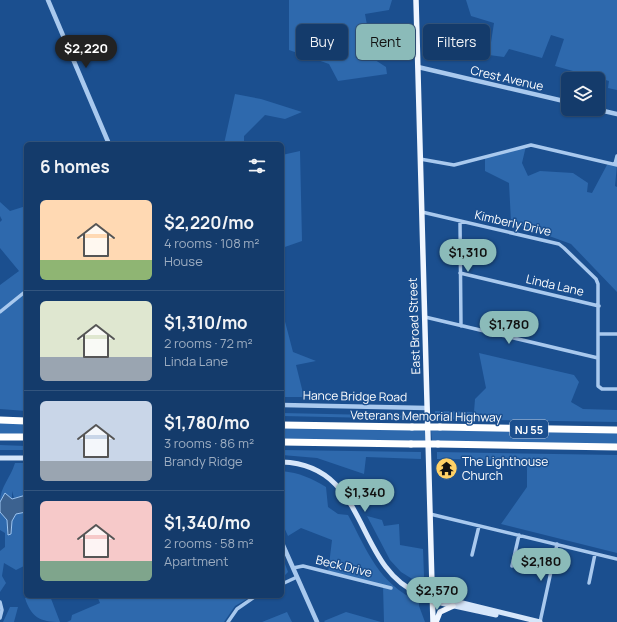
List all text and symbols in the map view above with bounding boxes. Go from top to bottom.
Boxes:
chip: Buy [296,24,348,60]
chip: Rent [356,24,415,60]
chip: Filters [423,24,490,60]
pin: $2,220 [53,35,119,69]
text: $2,220 [64,39,108,57]
street label: Crest Avenue [469,61,545,95]
map controls [561,72,605,116]
button: layers [561,72,605,116]
text: 6 homes [40,155,110,178]
icon: filters [246,155,268,177]
street label: Kimberly Drive [473,206,553,240]
text: $2,220/mo [164,211,254,234]
icon: home [72,216,120,264]
text: 4 rooms · 108 m² [164,234,260,252]
pin: $1,310 [435,239,501,273]
text: $1,310 [448,243,488,261]
text: House [164,252,203,270]
street label: Linda Lane [524,270,586,300]
street label: East Broad Street [404,277,424,375]
text: $1,310/mo [164,311,248,334]
pin: $1,780 [476,311,542,345]
text: $1,780 [489,315,529,333]
icon: home [72,317,120,365]
text: 2 rooms · 72 m² [164,334,253,352]
text: Linda Lane [164,352,228,370]
street label: Hance Bridge Road [303,387,407,405]
street label: Veterans Memorial Highway [350,406,503,426]
text: $1,780/mo [164,411,250,434]
icon: home [72,417,120,465]
road number: NJ 55 [510,420,548,438]
text: 3 rooms · 86 m² [164,434,254,452]
text: Brandy Ridge [164,452,243,470]
place label: The Lighthouse Church [462,453,548,484]
temple icon: The Lighthouse Church [434,455,460,481]
pin: $1,340 [332,479,398,513]
text: $1,340 [344,483,386,501]
text: $1,340/mo [164,511,251,534]
icon: home [72,517,120,565]
text: 2 rooms · 58 m² [164,534,254,552]
pin: $2,180 [508,548,574,582]
street label: Beck Drive [314,551,374,581]
text: Apartment [164,552,228,570]
text: $2,180 [521,552,561,570]
pin: $2,570 [404,577,470,611]
text: $2,570 [416,581,458,599]

